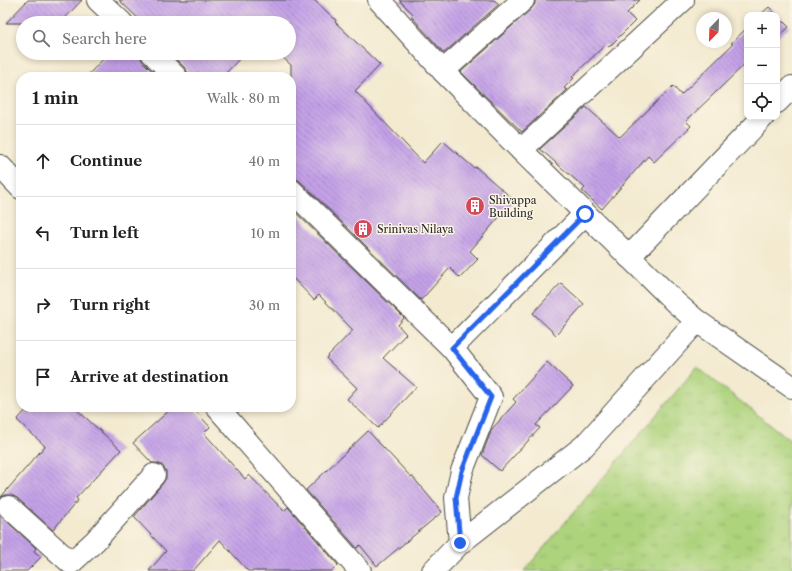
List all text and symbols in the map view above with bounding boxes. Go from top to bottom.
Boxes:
north arrow [696,12,732,48]
map controls [744,12,780,120]
button: + [744,12,780,48]
search box [16,16,296,60]
icon: search [30,27,52,49]
text: Search here [62,29,147,48]
button: − [744,48,780,84]
button: locate [744,84,780,120]
text: 1 min [32,88,79,108]
text: Walk · 80 m [207,90,280,106]
icon: ahead [32,150,54,172]
text: Continue [70,151,142,170]
text: 40 m [249,153,280,169]
place label: Shivappa Building [489,193,537,220]
building icon: Shivappa Building [464,195,486,217]
route start [576,205,594,223]
building icon: Srinivas Nilaya [352,218,374,240]
icon: left [32,222,54,244]
place label: Srinivas Nilaya [377,222,454,236]
text: Turn left [70,223,139,242]
text: 10 m [251,225,280,241]
icon: right [32,294,54,316]
text: Turn right [70,295,150,314]
text: 30 m [249,297,280,313]
icon: arrive [32,366,54,388]
text: Arrive at destination [70,367,229,386]
route end [451,534,469,552]

